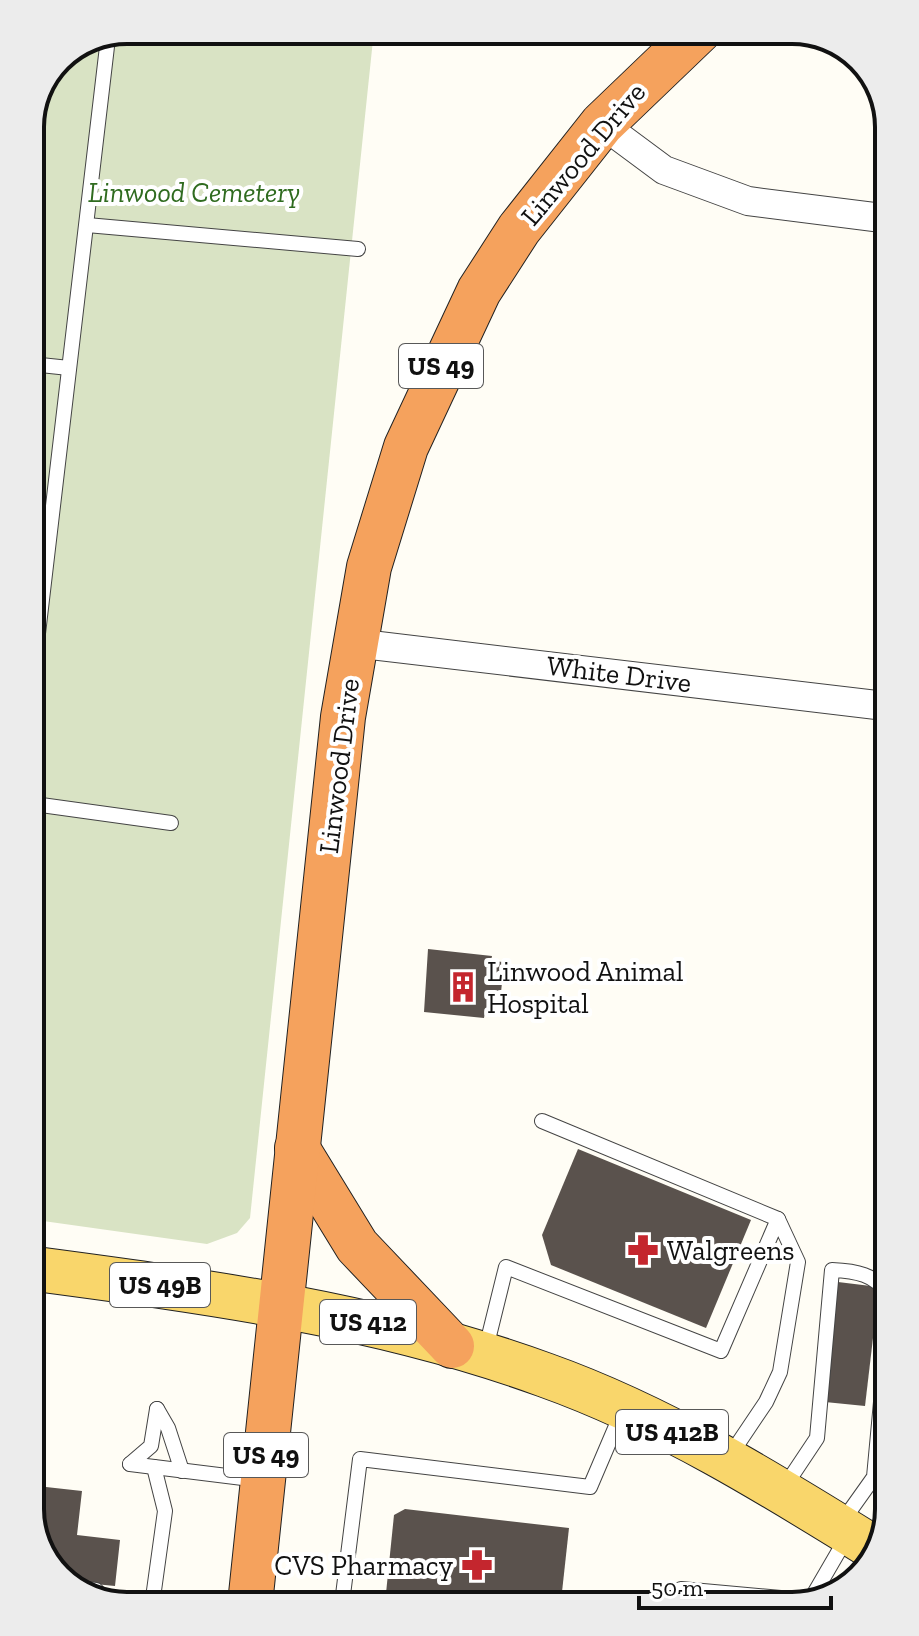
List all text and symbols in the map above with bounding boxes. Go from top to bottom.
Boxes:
street label: Linwood Drive [514,76,652,232]
park label: Linwood Cemetery [88,176,300,209]
road number: US 49 [399,344,483,388]
street label: White Drive [545,649,693,699]
street label: Linwood Drive [312,677,366,855]
place label: Linwood Animal Hospital [487,955,684,1020]
building icon: Linwood Animal Hospital [446,970,480,1004]
pharmacy icon: Walgreens [626,1233,660,1267]
place label: Walgreens [667,1234,795,1267]
road number: US 49B [110,1263,210,1307]
road number: US 412 [320,1300,416,1344]
road number: US 412B [616,1410,728,1454]
road number: US 49 [224,1433,308,1477]
pharmacy icon: CVS Pharmacy [460,1548,494,1582]
place label: CVS Pharmacy [274,1549,454,1582]
scale bar [639,1560,831,1610]
text: 50 m [651,1573,704,1602]

